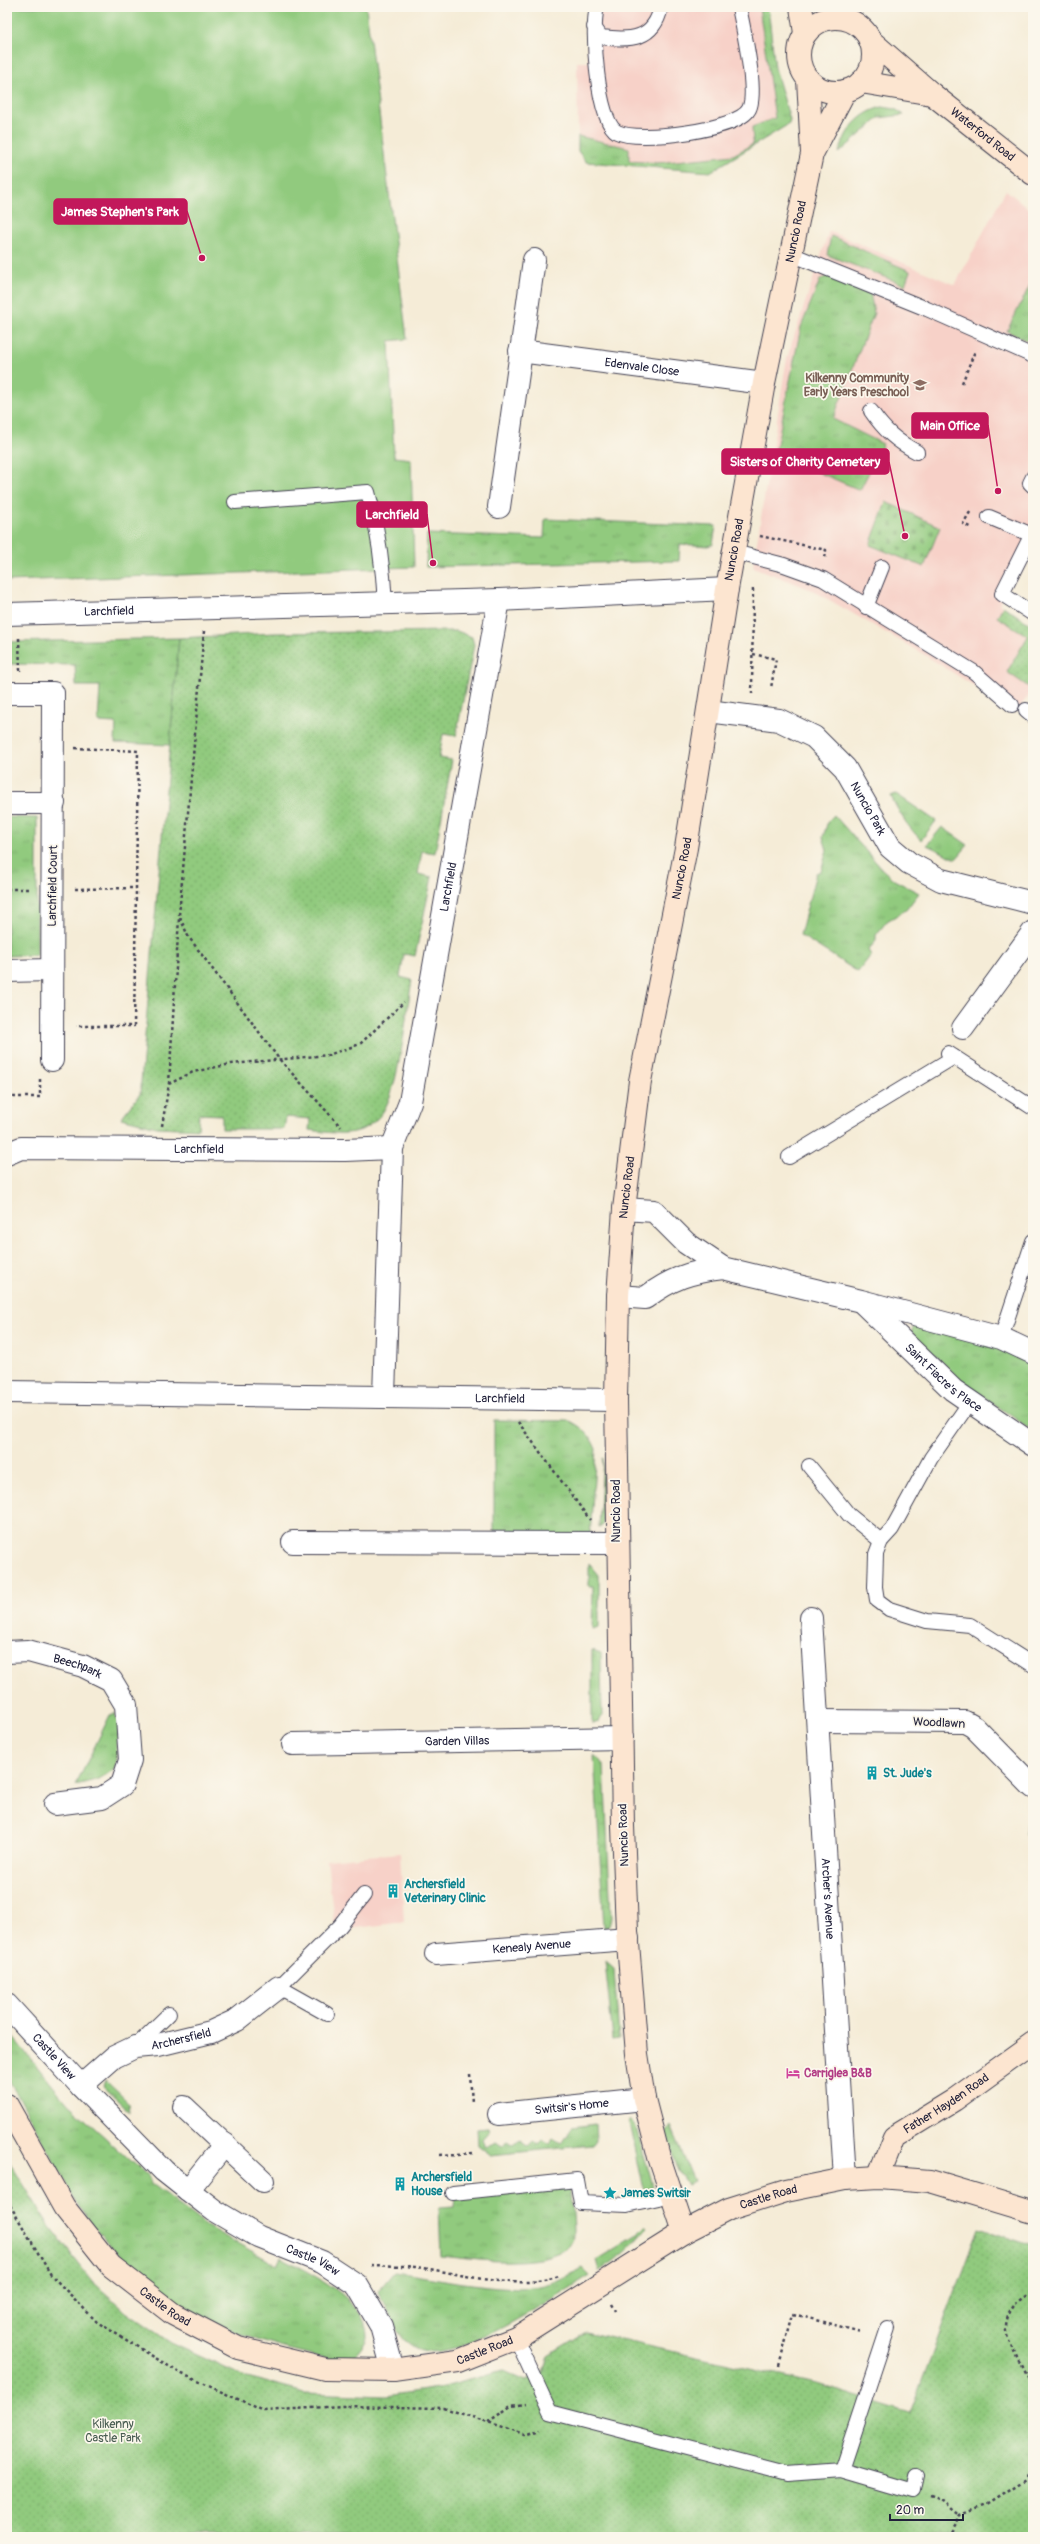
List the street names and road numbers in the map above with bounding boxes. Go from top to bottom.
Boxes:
street label: Waterford Road [947,104,1018,165]
street label: Nuncio Road [782,199,810,264]
street label: Edenvale Close [604,355,680,379]
street label: Nuncio Road [721,517,747,582]
street label: Larchfield [84,603,134,619]
street label: Nuncio Park [847,779,889,838]
street label: Nuncio Road [669,836,695,901]
street label: Larchfield Court [45,845,61,927]
street label: Larchfield [436,861,460,913]
street label: Larchfield [174,1141,224,1157]
street label: Nuncio Road [616,1155,638,1219]
street label: Saint Fiacre's Place [902,1340,985,1415]
street label: Larchfield [475,1391,525,1406]
street label: Nuncio Road [609,1479,624,1543]
street label: Beechpark [52,1651,105,1682]
street label: Woodlawn [912,1714,966,1732]
street label: Garden Villas [424,1733,490,1749]
street label: Nuncio Road [615,1803,633,1867]
street label: Archer's Avenue [818,1857,838,1940]
street label: Kenealy Avenue [492,1936,572,1957]
street label: Archersfield [151,2025,213,2053]
street label: Castle View [29,2030,79,2083]
street label: Father Hayden Road [900,2070,992,2137]
street label: Switsir's Home [534,2095,610,2118]
street label: Castle Road [738,2181,799,2213]
street label: Castle View [284,2241,343,2279]
street label: Castle Road [136,2283,193,2330]
street label: Castle Road [454,2332,515,2368]

